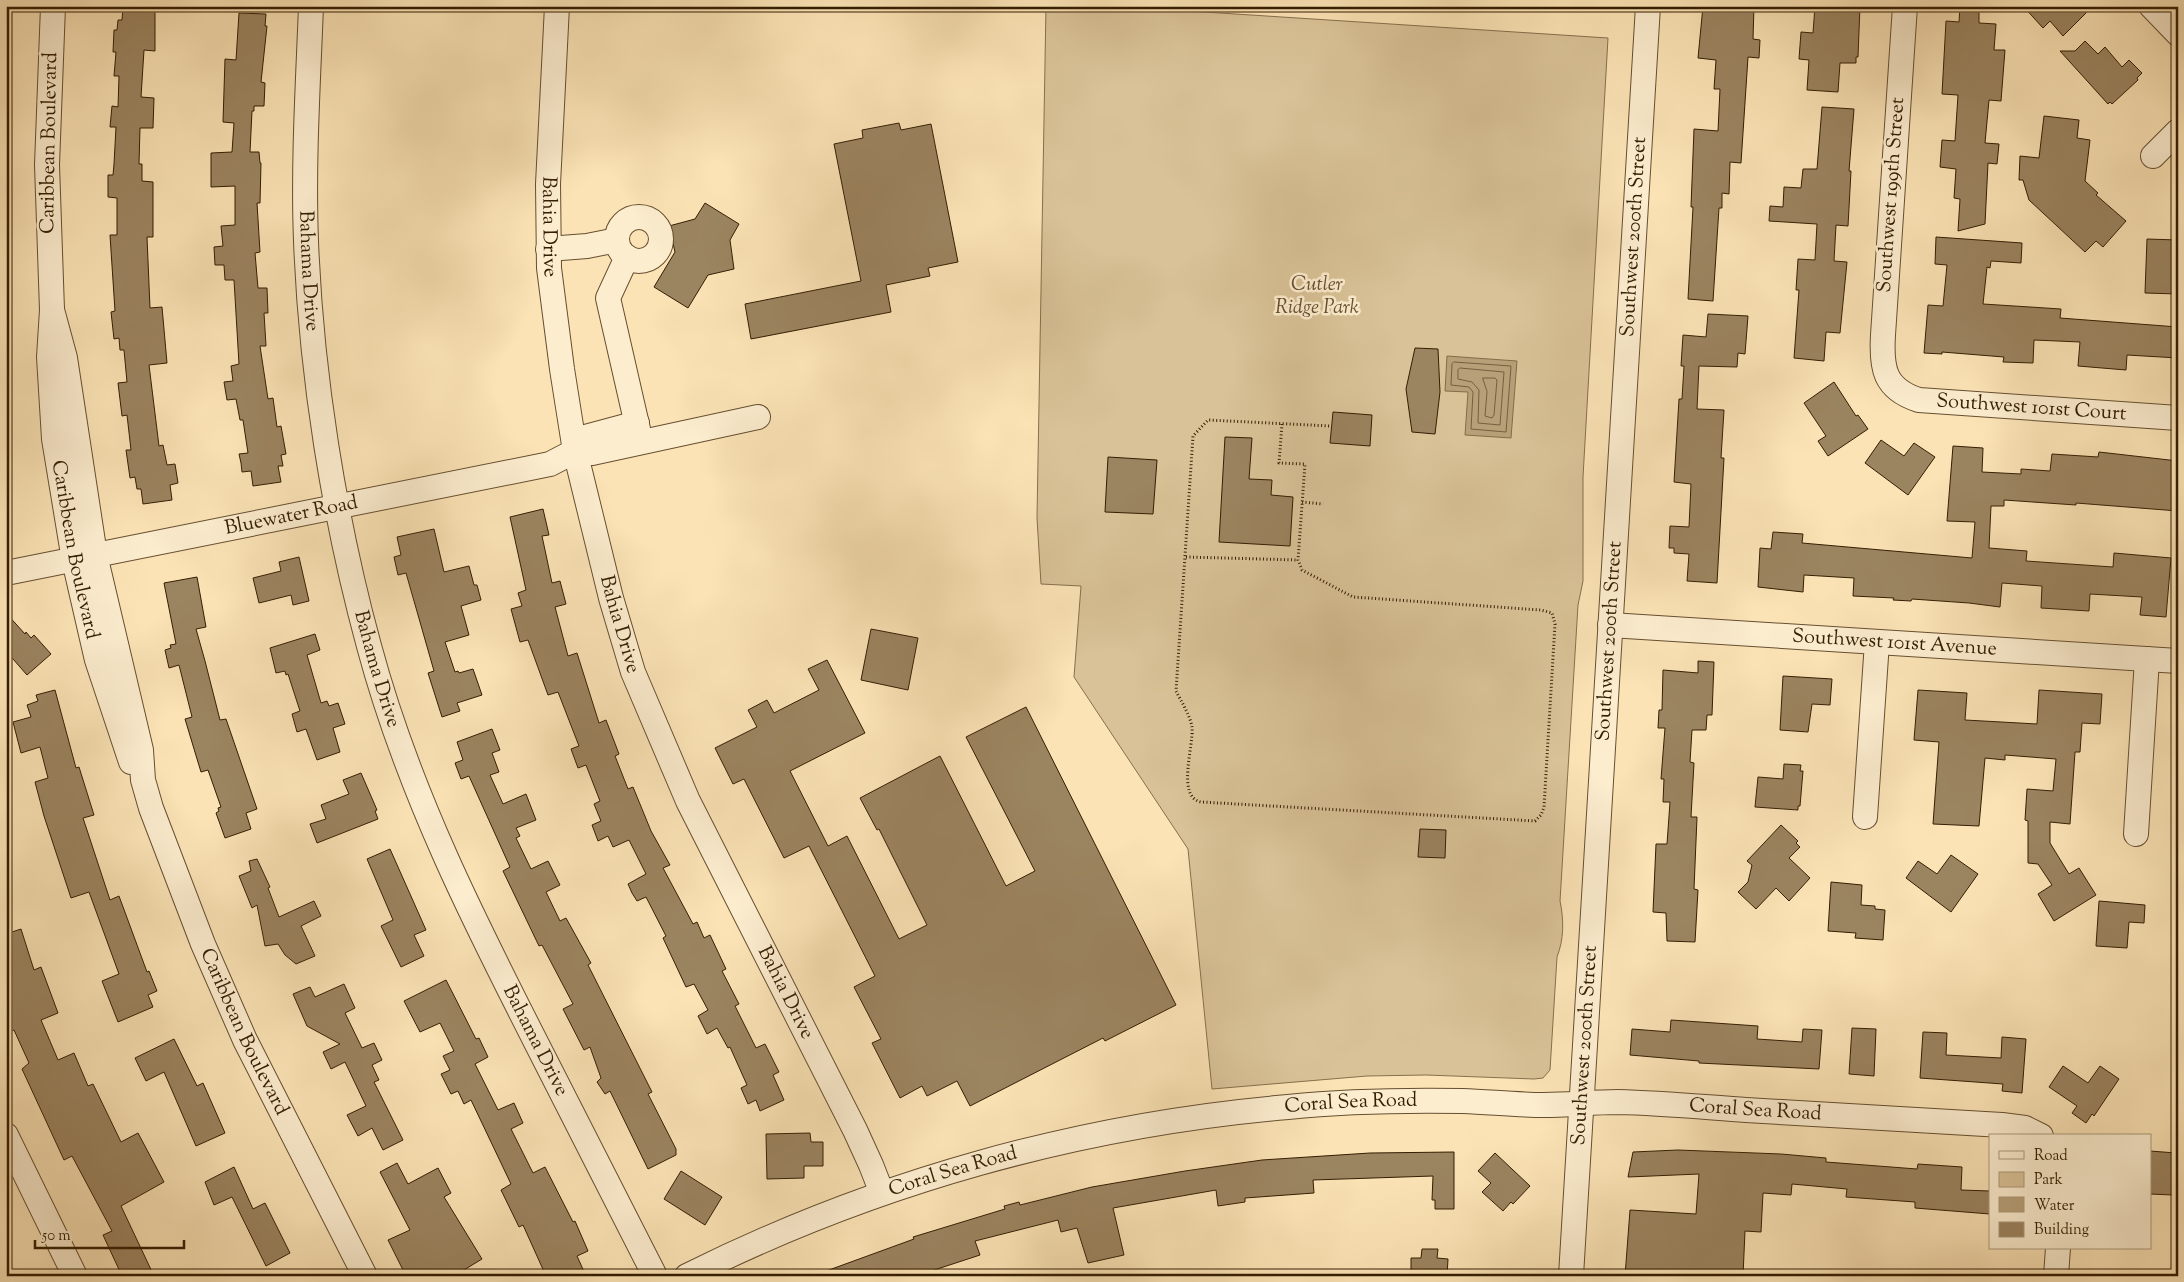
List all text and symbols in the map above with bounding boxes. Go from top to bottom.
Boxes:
street label: Caribbean Boulevard [34,52,66,234]
street label: Southwest 199th Street [1871,96,1913,294]
street label: Southwest 200th Street [1613,136,1655,338]
street label: Bahia Drive [533,176,565,279]
street label: Bahama Drive [291,210,326,332]
park label: Cutler Ridge Park [1275,271,1359,323]
street label: Southwest 101st Court [1935,387,2128,429]
street label: Caribbean Boulevard [43,458,106,642]
street label: Bluewater Road [222,488,361,543]
street label: Southwest 200th Street [1589,540,1630,742]
street label: Bahia Drive [591,572,647,677]
street label: Bahama Drive [346,607,408,732]
street label: Southwest 101st Avenue [1791,622,1998,664]
street label: Bahia Drive [750,941,821,1044]
street label: Caribbean Boulevard [192,944,296,1121]
street label: Southwest 200th Street [1564,944,1606,1146]
street label: Bahama Drive [495,980,576,1101]
street label: Coral Sea Road [1283,1086,1417,1122]
street label: Coral Sea Road [1688,1091,1822,1129]
legend [1989,1134,2152,1250]
street label: Coral Sea Road [885,1139,1020,1205]
text: Road [2034,1146,2068,1167]
text: Park [2034,1170,2063,1191]
text: Water [2034,1196,2075,1217]
scale bar [35,1217,184,1249]
text: Building [2034,1220,2089,1241]
text: 50 m [41,1226,71,1247]

